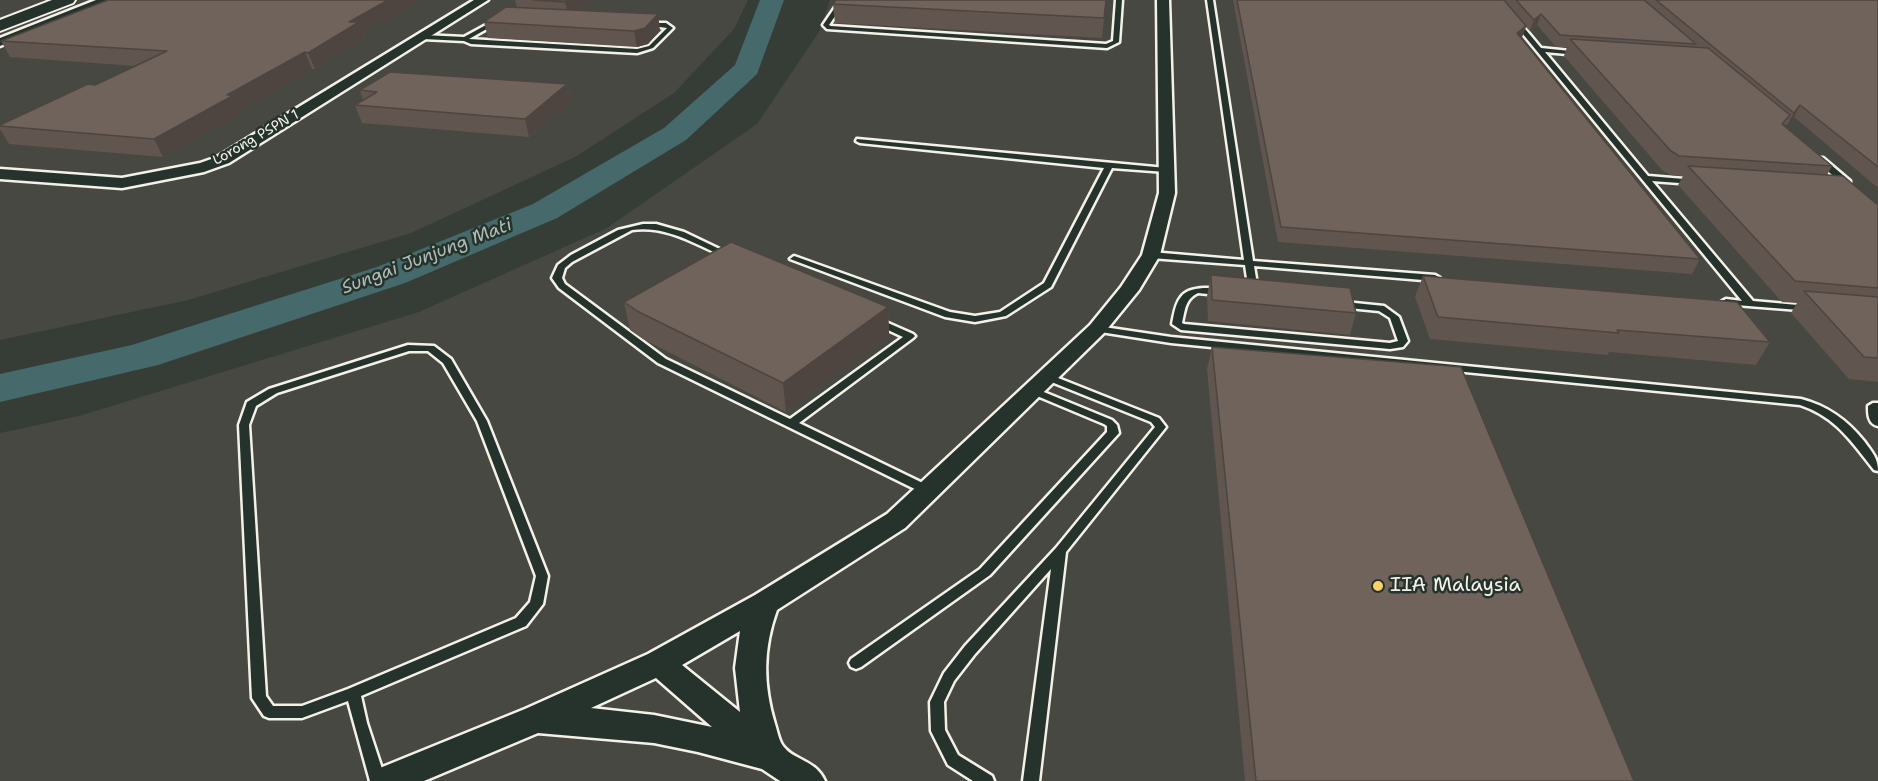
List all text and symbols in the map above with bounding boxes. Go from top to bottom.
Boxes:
street label: Lorong PSPN 1 [210,107,302,169]
water label: Sungai Junjung Mati [339,215,515,299]
place label: IIA Malaysia [1390,574,1521,598]
marker: IIA Malaysia [1371,579,1385,593]

